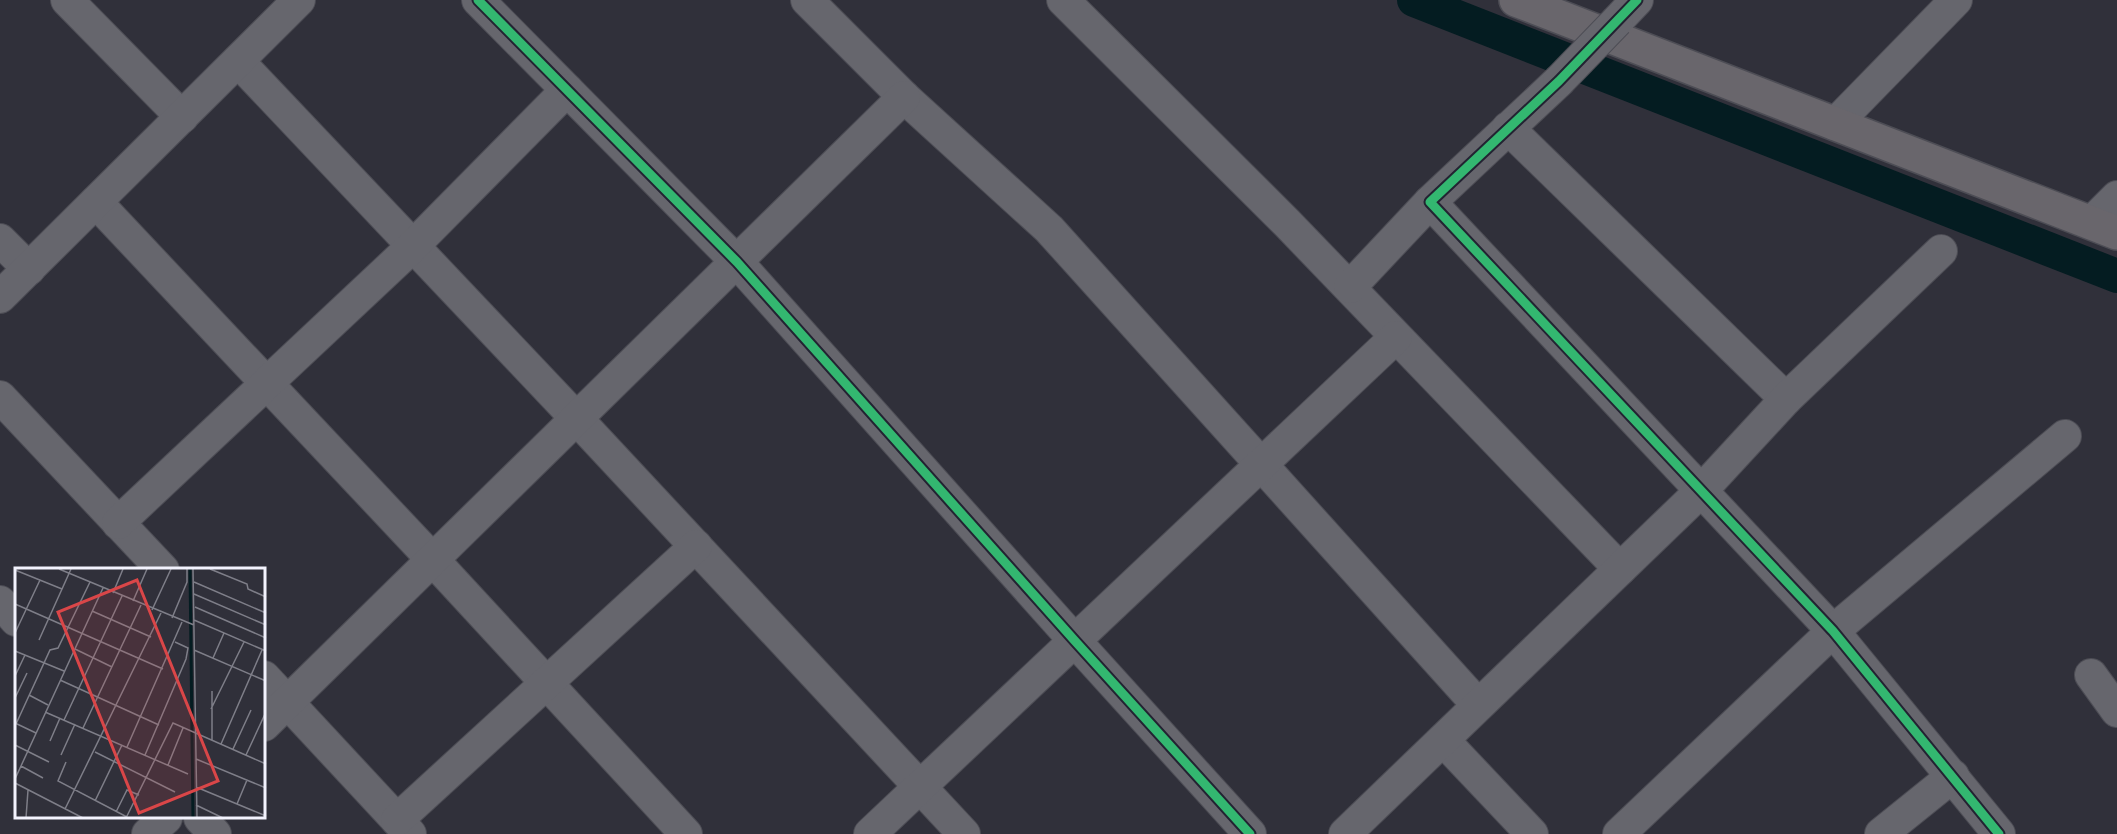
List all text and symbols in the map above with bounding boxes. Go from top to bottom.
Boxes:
inset map [15,568,266,819]

